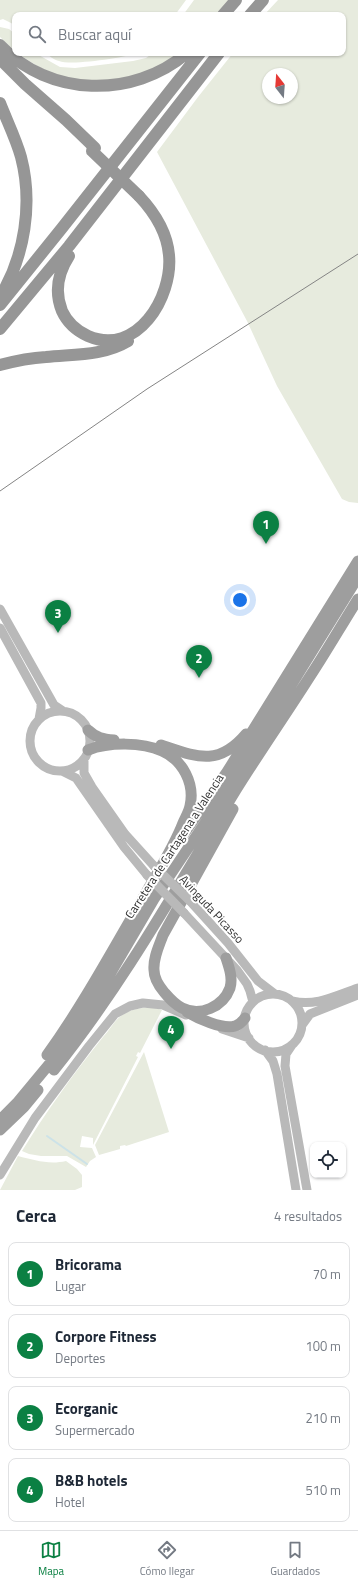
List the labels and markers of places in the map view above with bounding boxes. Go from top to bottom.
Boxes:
pin: 1 [253,511,279,544]
pin: 3 [45,600,71,633]
pin: 2 [186,645,212,678]
pin: 4 [158,1016,184,1049]

